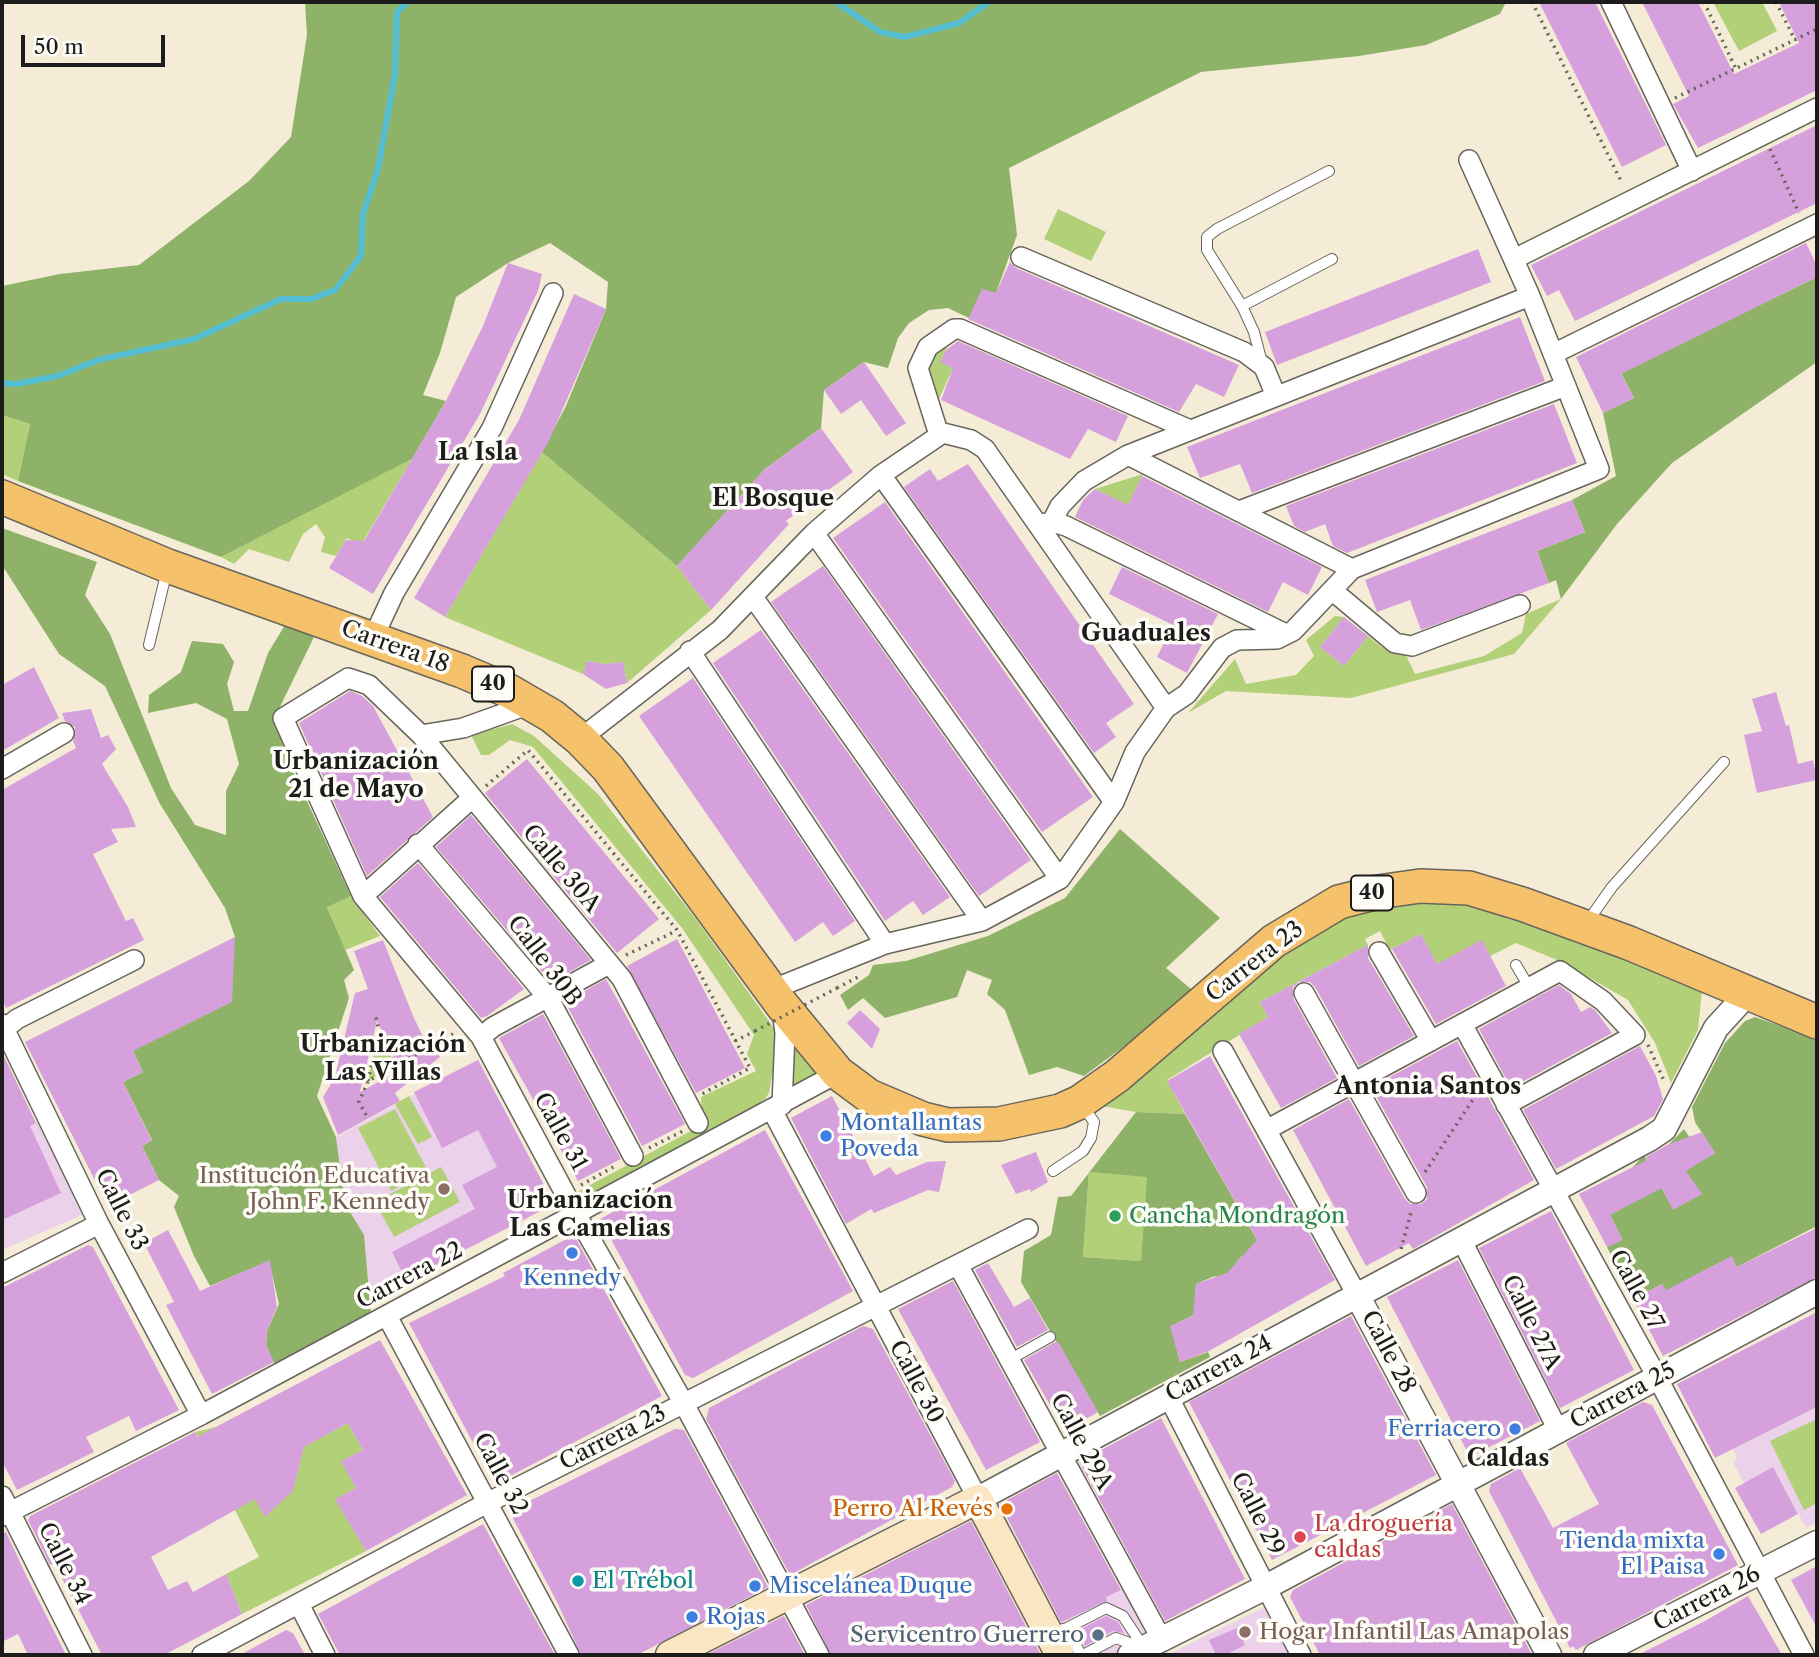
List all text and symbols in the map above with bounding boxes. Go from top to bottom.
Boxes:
scale bar [24,21,168,65]
text: 50 m [34,34,84,59]
district label: La Isla [438,439,518,467]
district label: El Bosque [712,485,834,513]
street label: Carrera 18 [337,615,453,679]
district label: Guaduales [1081,620,1211,648]
road number: 40 [472,666,514,702]
district label: Urbanización 21 de Mayo [273,748,439,804]
street label: Calle 30A [516,819,606,919]
road number: 40 [1351,876,1393,910]
street label: Calle 30B [501,910,587,1012]
street label: Carrera 23 [1201,916,1309,1008]
district label: Urbanización Las Villas [300,1031,466,1087]
district label: Antonia Santos [1335,1073,1521,1101]
street label: Calle 31 [527,1088,593,1176]
place label: Montallantas Poveda [840,1109,982,1163]
marker: Montallantas Poveda [818,1128,834,1144]
place label: Institución Educativa John F. Kennedy [199,1162,430,1216]
street label: Calle 33 [89,1165,153,1255]
marker: Institución Educativa John F. Kennedy [436,1181,452,1197]
district label: Urbanización Las Camelias [507,1187,673,1243]
place label: Cancha Mondragón [1129,1202,1345,1230]
marker: Cancha Mondragón [1107,1208,1123,1224]
street label: Carrera 22 [352,1237,468,1315]
marker: Kennedy [564,1245,580,1261]
street label: Calle 27 [1603,1245,1669,1335]
place label: Kennedy [523,1264,621,1292]
street label: Calle 27A [1495,1271,1567,1375]
street label: Calle 28 [1355,1306,1421,1398]
street label: Carrera 24 [1161,1330,1277,1408]
street label: Calle 30 [883,1336,949,1428]
street label: Carrera 25 [1566,1357,1680,1435]
street label: Calle 29A [1044,1389,1118,1495]
street label: Carrera 23 [555,1399,671,1477]
place label: Ferriacero [1387,1415,1501,1443]
marker: Ferriacero [1507,1421,1523,1437]
street label: Calle 32 [467,1428,533,1520]
district label: Caldas [1467,1445,1549,1473]
street label: Calle 29 [1224,1468,1290,1560]
place label: Perro Al Revés [832,1495,993,1523]
marker: Perro Al Revés [999,1501,1015,1517]
place label: La droguería caldas [1314,1510,1453,1564]
street label: Calle 34 [32,1518,96,1610]
place label: Tienda mixta El Paisa [1559,1527,1705,1581]
marker: La droguería caldas [1292,1529,1308,1545]
marker: Tienda mixta El Paisa [1711,1546,1727,1562]
street label: Carrera 26 [1649,1560,1765,1638]
place label: El Trébol [592,1567,694,1595]
place label: Miscelánea Duque [769,1572,972,1600]
marker: El Trébol [570,1573,586,1589]
marker: Miscelánea Duque [747,1578,763,1594]
place label: Rojas [706,1603,765,1631]
marker: Rojas [684,1609,700,1625]
place label: Hogar Infantil Las Amapolas [1259,1618,1569,1646]
place label: Servicentro Guerrero [850,1621,1084,1649]
marker: Hogar Infantil Las Amapolas [1237,1624,1253,1640]
marker: Servicentro Guerrero [1090,1627,1106,1643]

